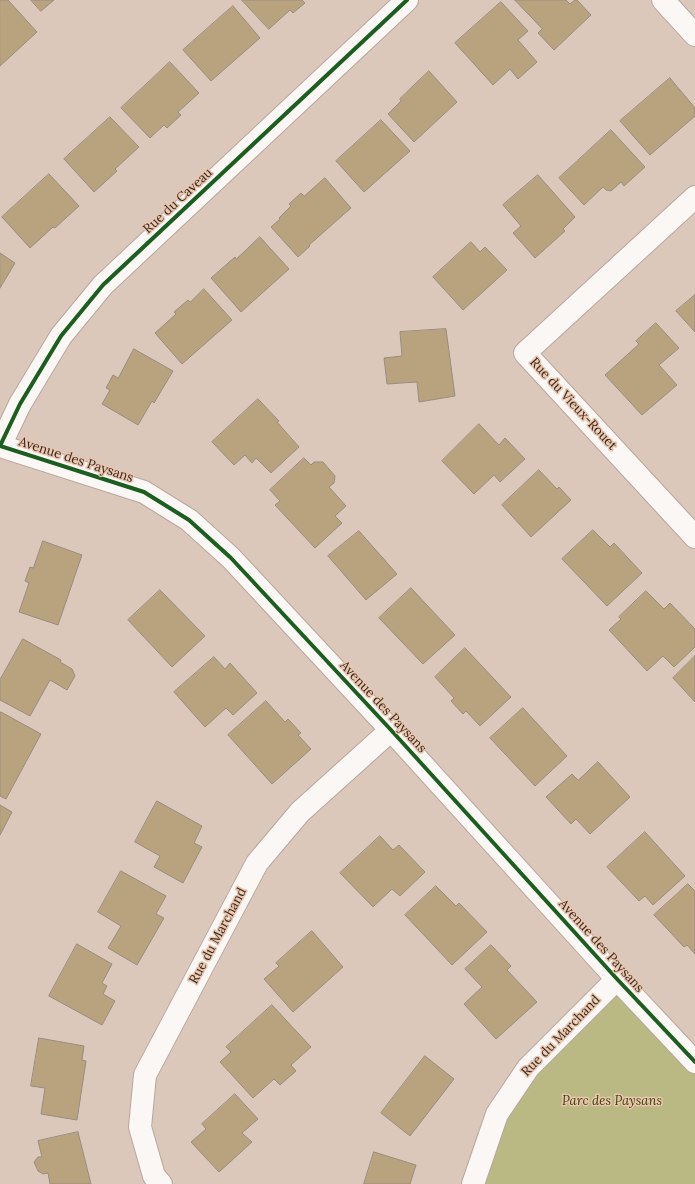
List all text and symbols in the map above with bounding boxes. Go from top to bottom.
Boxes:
street label: Rue du Caveau [140,165,216,237]
street label: Rue du Vieux-Rouet [526,355,620,453]
street label: Avenue des Paysans [17,434,135,486]
street label: Avenue des Paysans [336,658,430,756]
street label: Rue du Marchand [186,885,250,987]
street label: Avenue des Paysans [555,896,647,996]
street label: Rue du Marchand [518,992,604,1080]
park label: Parc des Paysans [562,1093,662,1109]

